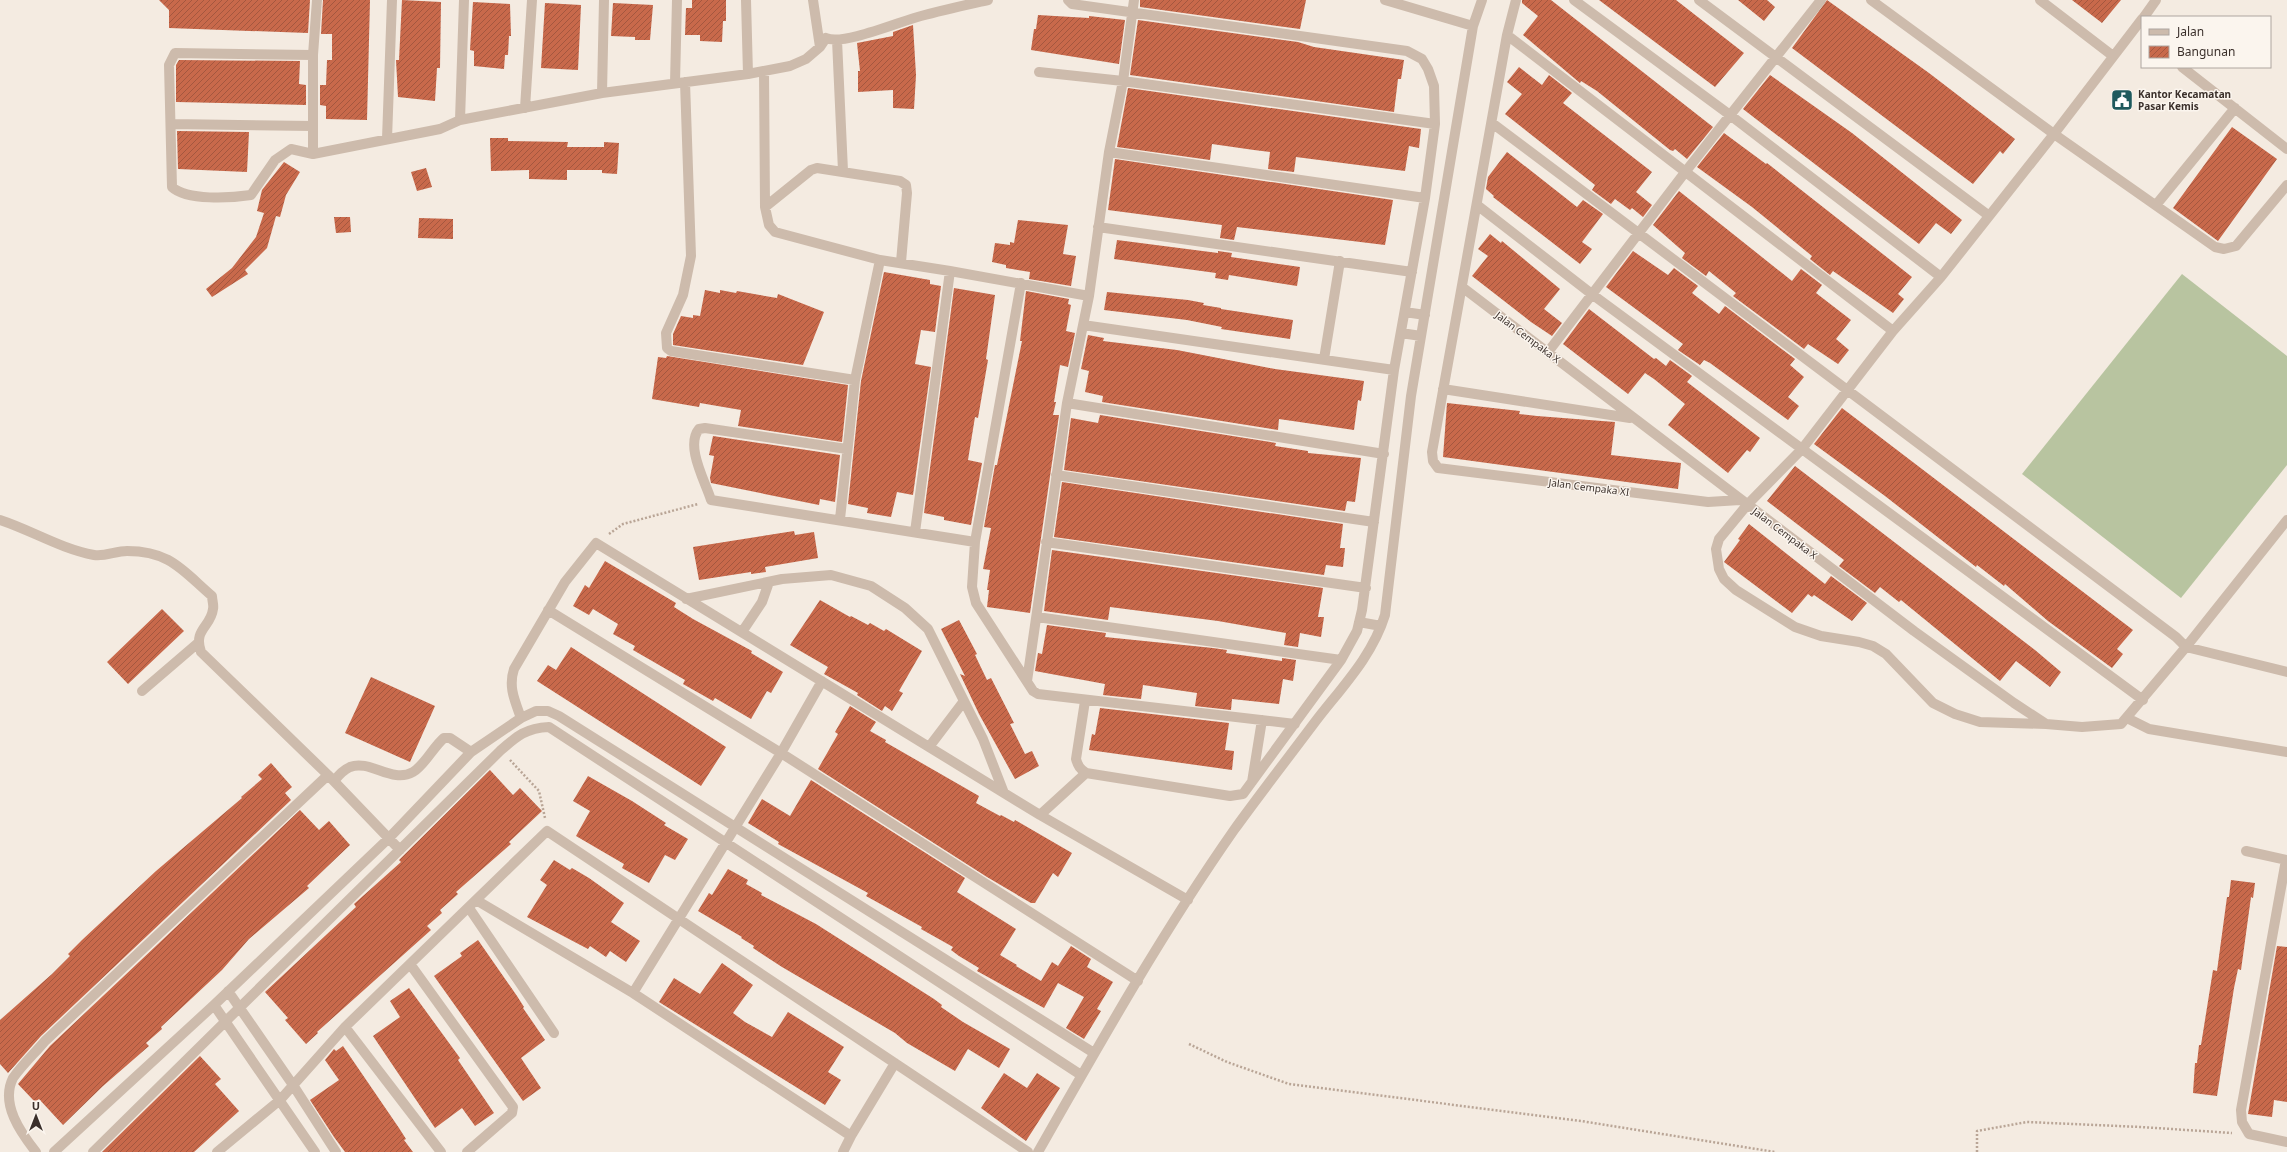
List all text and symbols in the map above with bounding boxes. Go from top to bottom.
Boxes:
legend [2141,16,2271,68]
text: Jalan [2176,23,2204,40]
text: Bangunan [2177,43,2235,60]
public building icon: Kantor Kecamatan Pasar Kemis [2109,87,2135,113]
place label: Kantor Kecamatan Pasar Kemis [2138,87,2231,113]
street label: Jalan Cempaka X [1492,307,1563,366]
street label: Jalan Cempaka XI [1547,475,1630,499]
street label: Jalan Cempaka X [1749,503,1820,562]
north arrow [16,1096,56,1136]
text: U [32,1098,40,1113]

